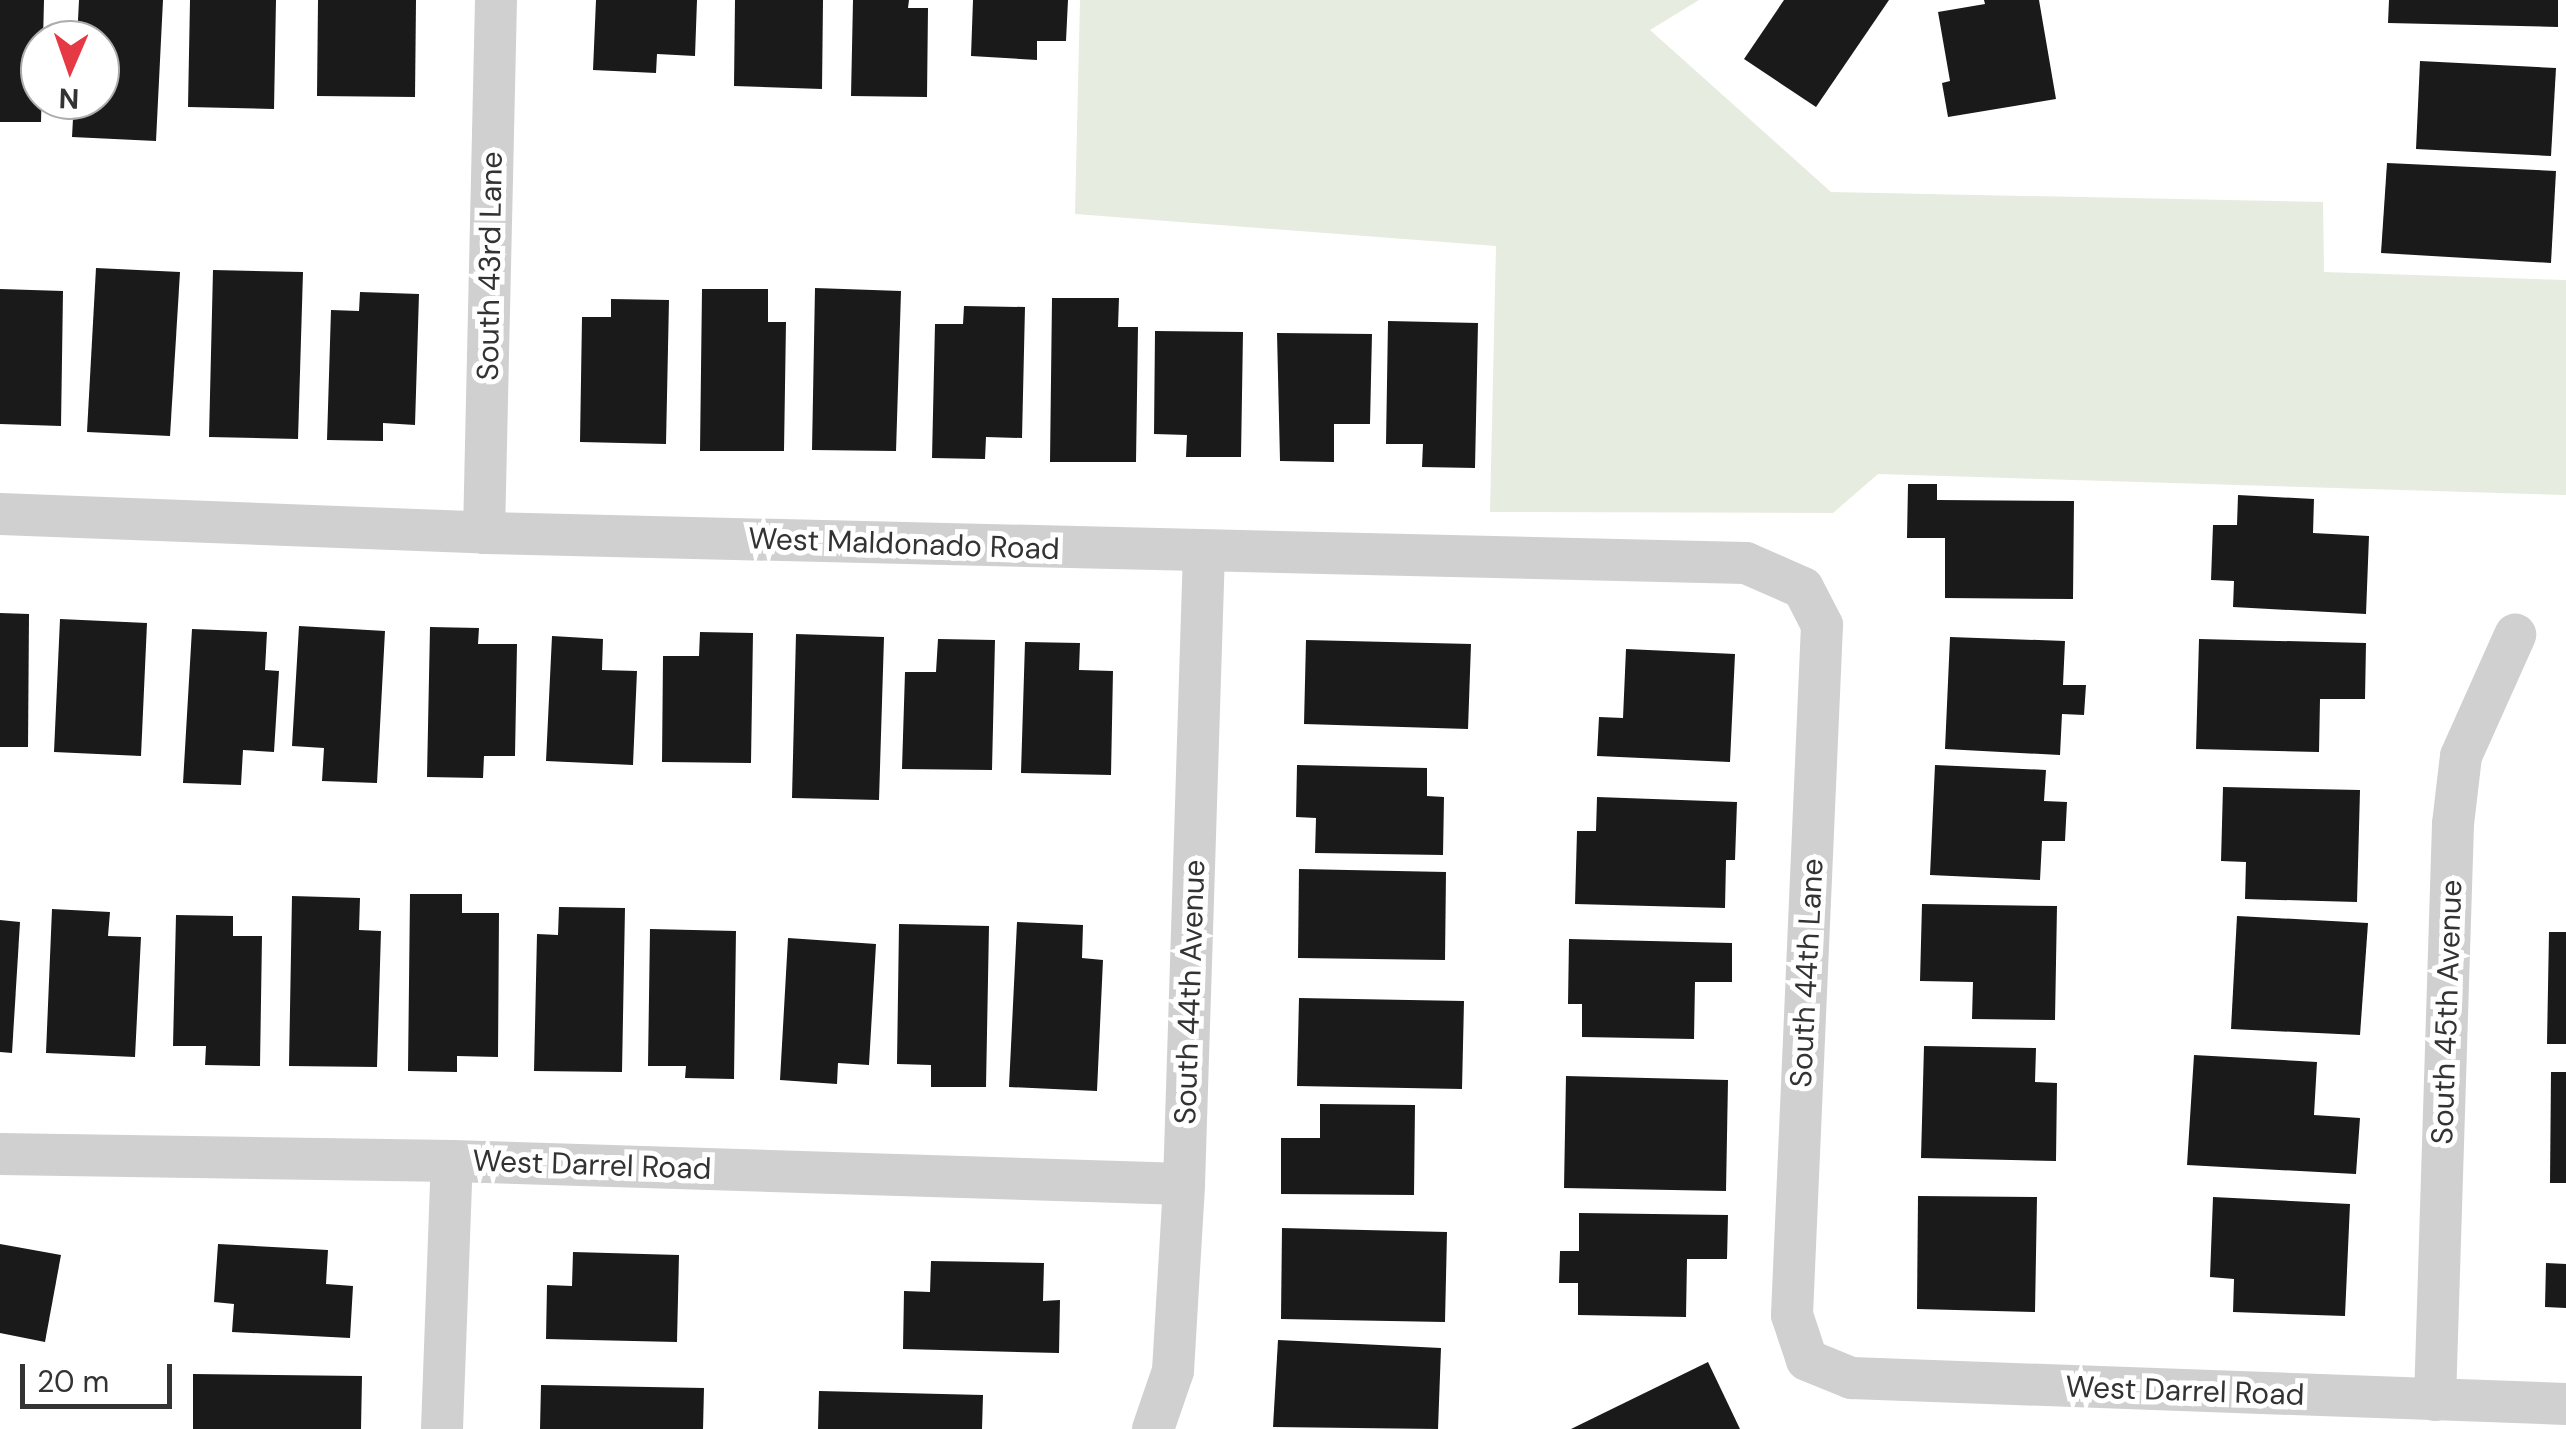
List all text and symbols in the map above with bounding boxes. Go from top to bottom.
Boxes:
north arrow [20,20,120,120]
text: N [58,80,80,117]
street label: South 43rd Lane [470,151,510,381]
street label: West Maldonado Road [748,521,1060,567]
street label: South 44th Lane [1783,858,1831,1088]
street label: South 44th Avenue [1167,859,1213,1125]
street label: South 45th Avenue [2424,879,2470,1145]
street label: West Darrel Road [472,1143,712,1187]
scale bar [25,1344,178,1406]
text: 20 m [37,1362,109,1401]
street label: West Darrel Road [2065,1369,2305,1413]

